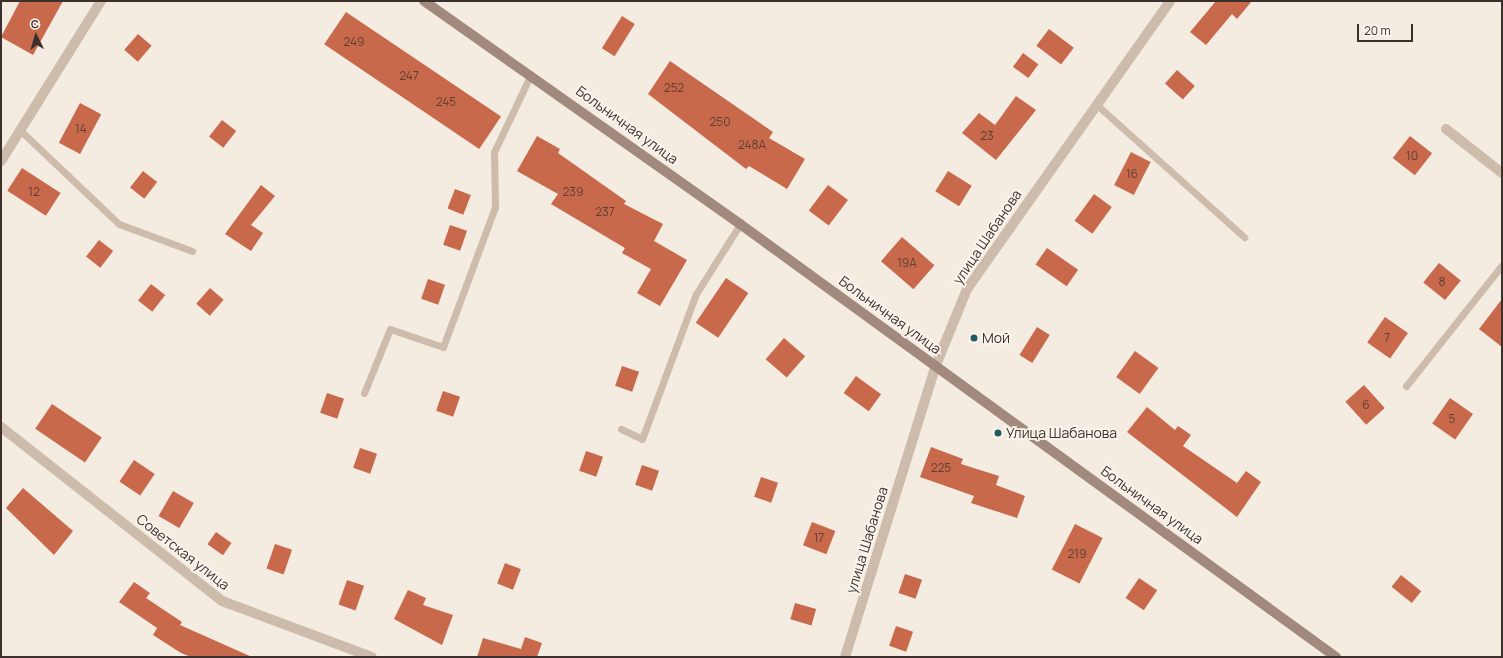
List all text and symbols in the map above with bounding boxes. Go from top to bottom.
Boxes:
north arrow [16,16,56,56]
text: С [30,16,40,31]
scale bar [1359,16,1415,42]
text: 20 m [1364,22,1391,39]
house number: 249 [344,35,364,49]
house number: 247 [399,69,419,83]
house number: 252 [664,81,684,95]
street label: Больничная улица [573,82,681,168]
house number: 245 [436,95,456,109]
house number: 250 [709,115,731,129]
house number: 14 [75,122,87,136]
house number: 23 [980,129,994,143]
house number: 248А [738,138,766,152]
house number: 10 [1406,149,1418,163]
house number: 16 [1126,167,1138,181]
house number: 12 [28,185,40,199]
house number: 239 [563,185,583,199]
street label: улица Шабанова [949,186,1025,288]
house number: 237 [595,205,615,219]
house number: 19А [897,256,917,270]
street label: Больничная улица [836,272,944,358]
house number: 8 [1439,275,1445,289]
place label: Мой [982,330,1010,346]
house number: 7 [1384,331,1390,345]
marker: Мой [969,333,979,343]
house number: 6 [1362,398,1370,412]
house number: 5 [1449,412,1455,426]
place label: Улица Шабанова [1006,425,1117,441]
marker: Улица Шабанова [993,428,1003,438]
house number: 225 [931,461,951,475]
street label: Больничная улица [1098,462,1206,548]
street label: улица Шабанова [843,485,891,595]
street label: Советская улица [133,510,233,594]
house number: 17 [814,531,824,545]
house number: 219 [1068,547,1086,561]

